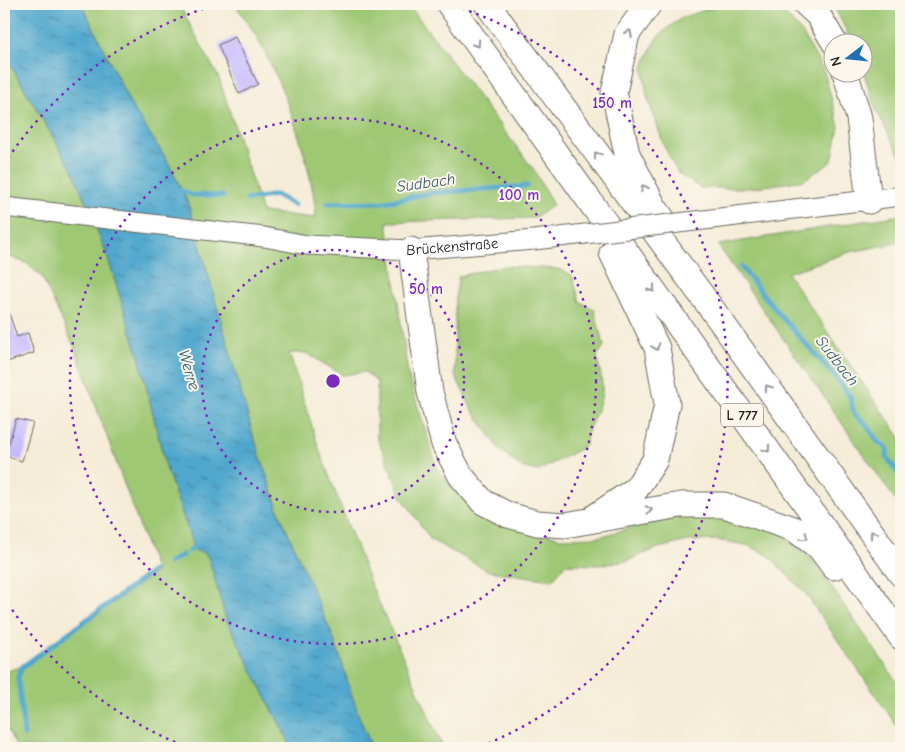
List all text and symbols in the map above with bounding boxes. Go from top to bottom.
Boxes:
one-way arrow [623,30,633,39]
north arrow [822,32,872,82]
one-way arrow [471,38,480,47]
text: N [827,55,845,68]
text: 150 m [592,94,632,112]
one-way arrow [593,151,603,160]
water label: Sudbach [396,170,456,196]
one-way arrow [640,184,650,193]
text: 100 m [499,186,539,204]
street label: Brückenstraße [406,234,500,259]
text: 50 m [409,280,443,298]
one-way arrow [646,283,655,293]
water label: Sudbach [812,332,862,390]
one-way arrow [650,342,660,351]
water label: Werre [175,348,203,392]
centre of rings [324,372,342,390]
one-way arrow [765,384,774,394]
road number: L 777 [721,404,763,426]
one-way arrow [761,444,770,453]
one-way arrow [646,505,654,516]
one-way arrow [870,530,879,540]
one-way arrow [799,531,809,540]

